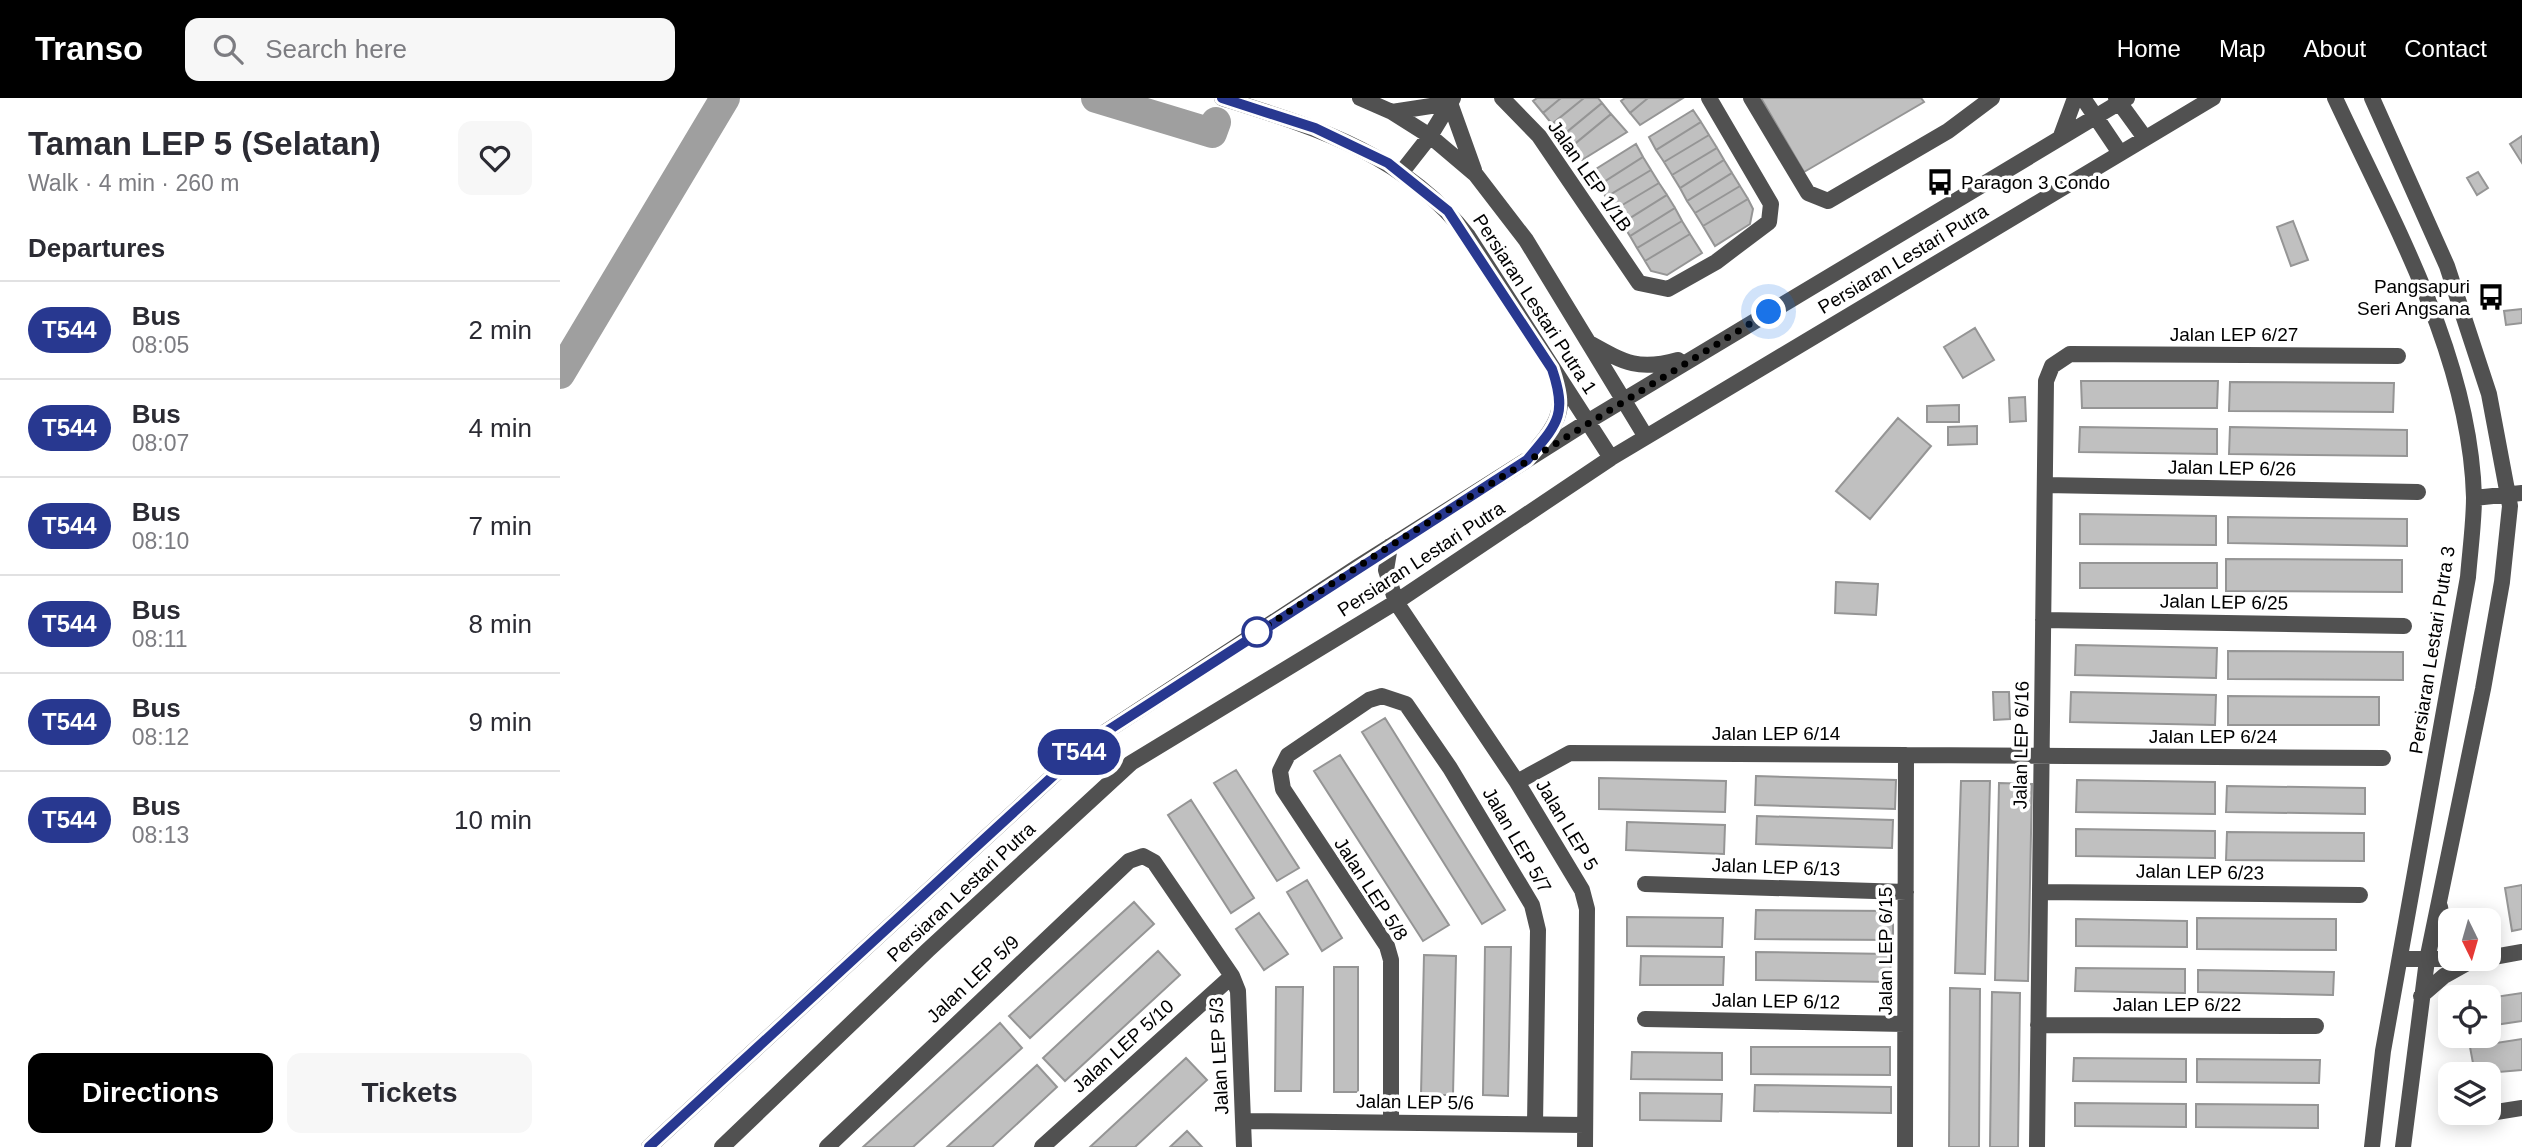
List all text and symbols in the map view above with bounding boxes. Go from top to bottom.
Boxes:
search box [185,18,675,81]
text: Transo [35,30,143,67]
icon: search [209,30,247,68]
text: Search here [265,34,407,64]
text: Home [2117,35,2181,62]
text: Map [2219,35,2266,62]
text: About [2304,35,2366,62]
text: Contact [2404,35,2487,62]
street label: Jalan LEP 1/1B [1544,116,1636,236]
button: heart [458,121,532,195]
text: Taman LEP 5 (Selatan) [28,125,381,162]
bus stop icon: Paragon 3 Condo [1925,167,1955,197]
text: Walk · 4 min · 260 m [28,170,239,196]
place label: Paragon 3 Condo [1961,172,2110,193]
street label: Persiaran Lestari Putra [1814,200,1992,318]
street label: Persiaran Lestari Putra 1 [1469,210,1601,398]
text: Departures [28,233,165,263]
place label: Pangsapuri Seri Angsana [2357,276,2470,319]
bus stop icon: Pangsapuri Seri Angsana [2476,282,2506,312]
your location [1751,294,1786,329]
text: Bus [132,301,181,331]
text: 2 min [468,315,532,345]
text: T544 [42,316,97,343]
street label: Jalan LEP 6/27 [2170,324,2298,345]
text: 08:05 [132,332,189,358]
text: Bus [132,399,181,429]
text: 4 min [468,413,532,443]
text: T544 [42,414,97,441]
text: 08:07 [132,430,189,456]
street label: Jalan LEP 6/26 [2168,456,2296,480]
text: Bus [132,497,181,527]
street label: Persiaran Lestari Putra [1334,497,1509,621]
text: 7 min [468,511,532,541]
text: T544 [42,512,97,539]
text: 08:10 [132,528,189,554]
street label: Persiaran Lestari Putra 3 [2405,545,2459,755]
street label: Jalan LEP 6/25 [2160,590,2288,614]
text: Bus [132,595,181,625]
text: 8 min [468,609,532,639]
text: T544 [42,610,97,637]
unlabelled marker [1242,617,1272,647]
text: 08:11 [132,626,188,652]
street label: Jalan LEP 6/16 [2009,681,2033,809]
text: Bus [132,693,181,723]
text: 9 min [468,707,532,737]
text: T544 [42,708,97,735]
street label: Jalan LEP 6/14 [1712,723,1841,744]
text: 08:12 [132,724,189,750]
street label: Jalan LEP 6/24 [2149,726,2278,747]
line badge: T544 [1030,729,1128,775]
text: T544 [1052,738,1106,765]
street label: Jalan LEP 5 [1532,776,1602,874]
street label: Jalan LEP 5/7 [1478,784,1556,896]
text: Bus [132,791,181,821]
text: 10 min [454,805,532,835]
text: T544 [42,806,97,833]
street label: Persiaran Lestari Putra [883,818,1040,966]
text: 08:13 [132,822,189,848]
street label: Jalan LEP 5/8 [1330,834,1412,944]
street label: Jalan LEP 6/13 [1711,854,1841,880]
street label: Jalan LEP 6/23 [2136,860,2264,884]
street label: Jalan LEP 6/15 [1875,887,1896,1015]
north arrow [2438,908,2501,971]
map controls [2438,908,2501,1125]
street label: Jalan LEP 5/9 [923,931,1023,1027]
button: locate [2438,985,2501,1048]
street label: Jalan LEP 6/12 [1712,989,1840,1013]
street label: Jalan LEP 6/22 [2113,994,2241,1015]
street label: Jalan LEP 5/10 [1068,995,1178,1097]
street label: Jalan LEP 5/3 [1205,997,1233,1115]
button: Directions [28,1053,273,1133]
button: Tickets [287,1053,532,1133]
button: layers [2438,1062,2501,1125]
street label: Jalan LEP 5/6 [1356,1090,1474,1114]

